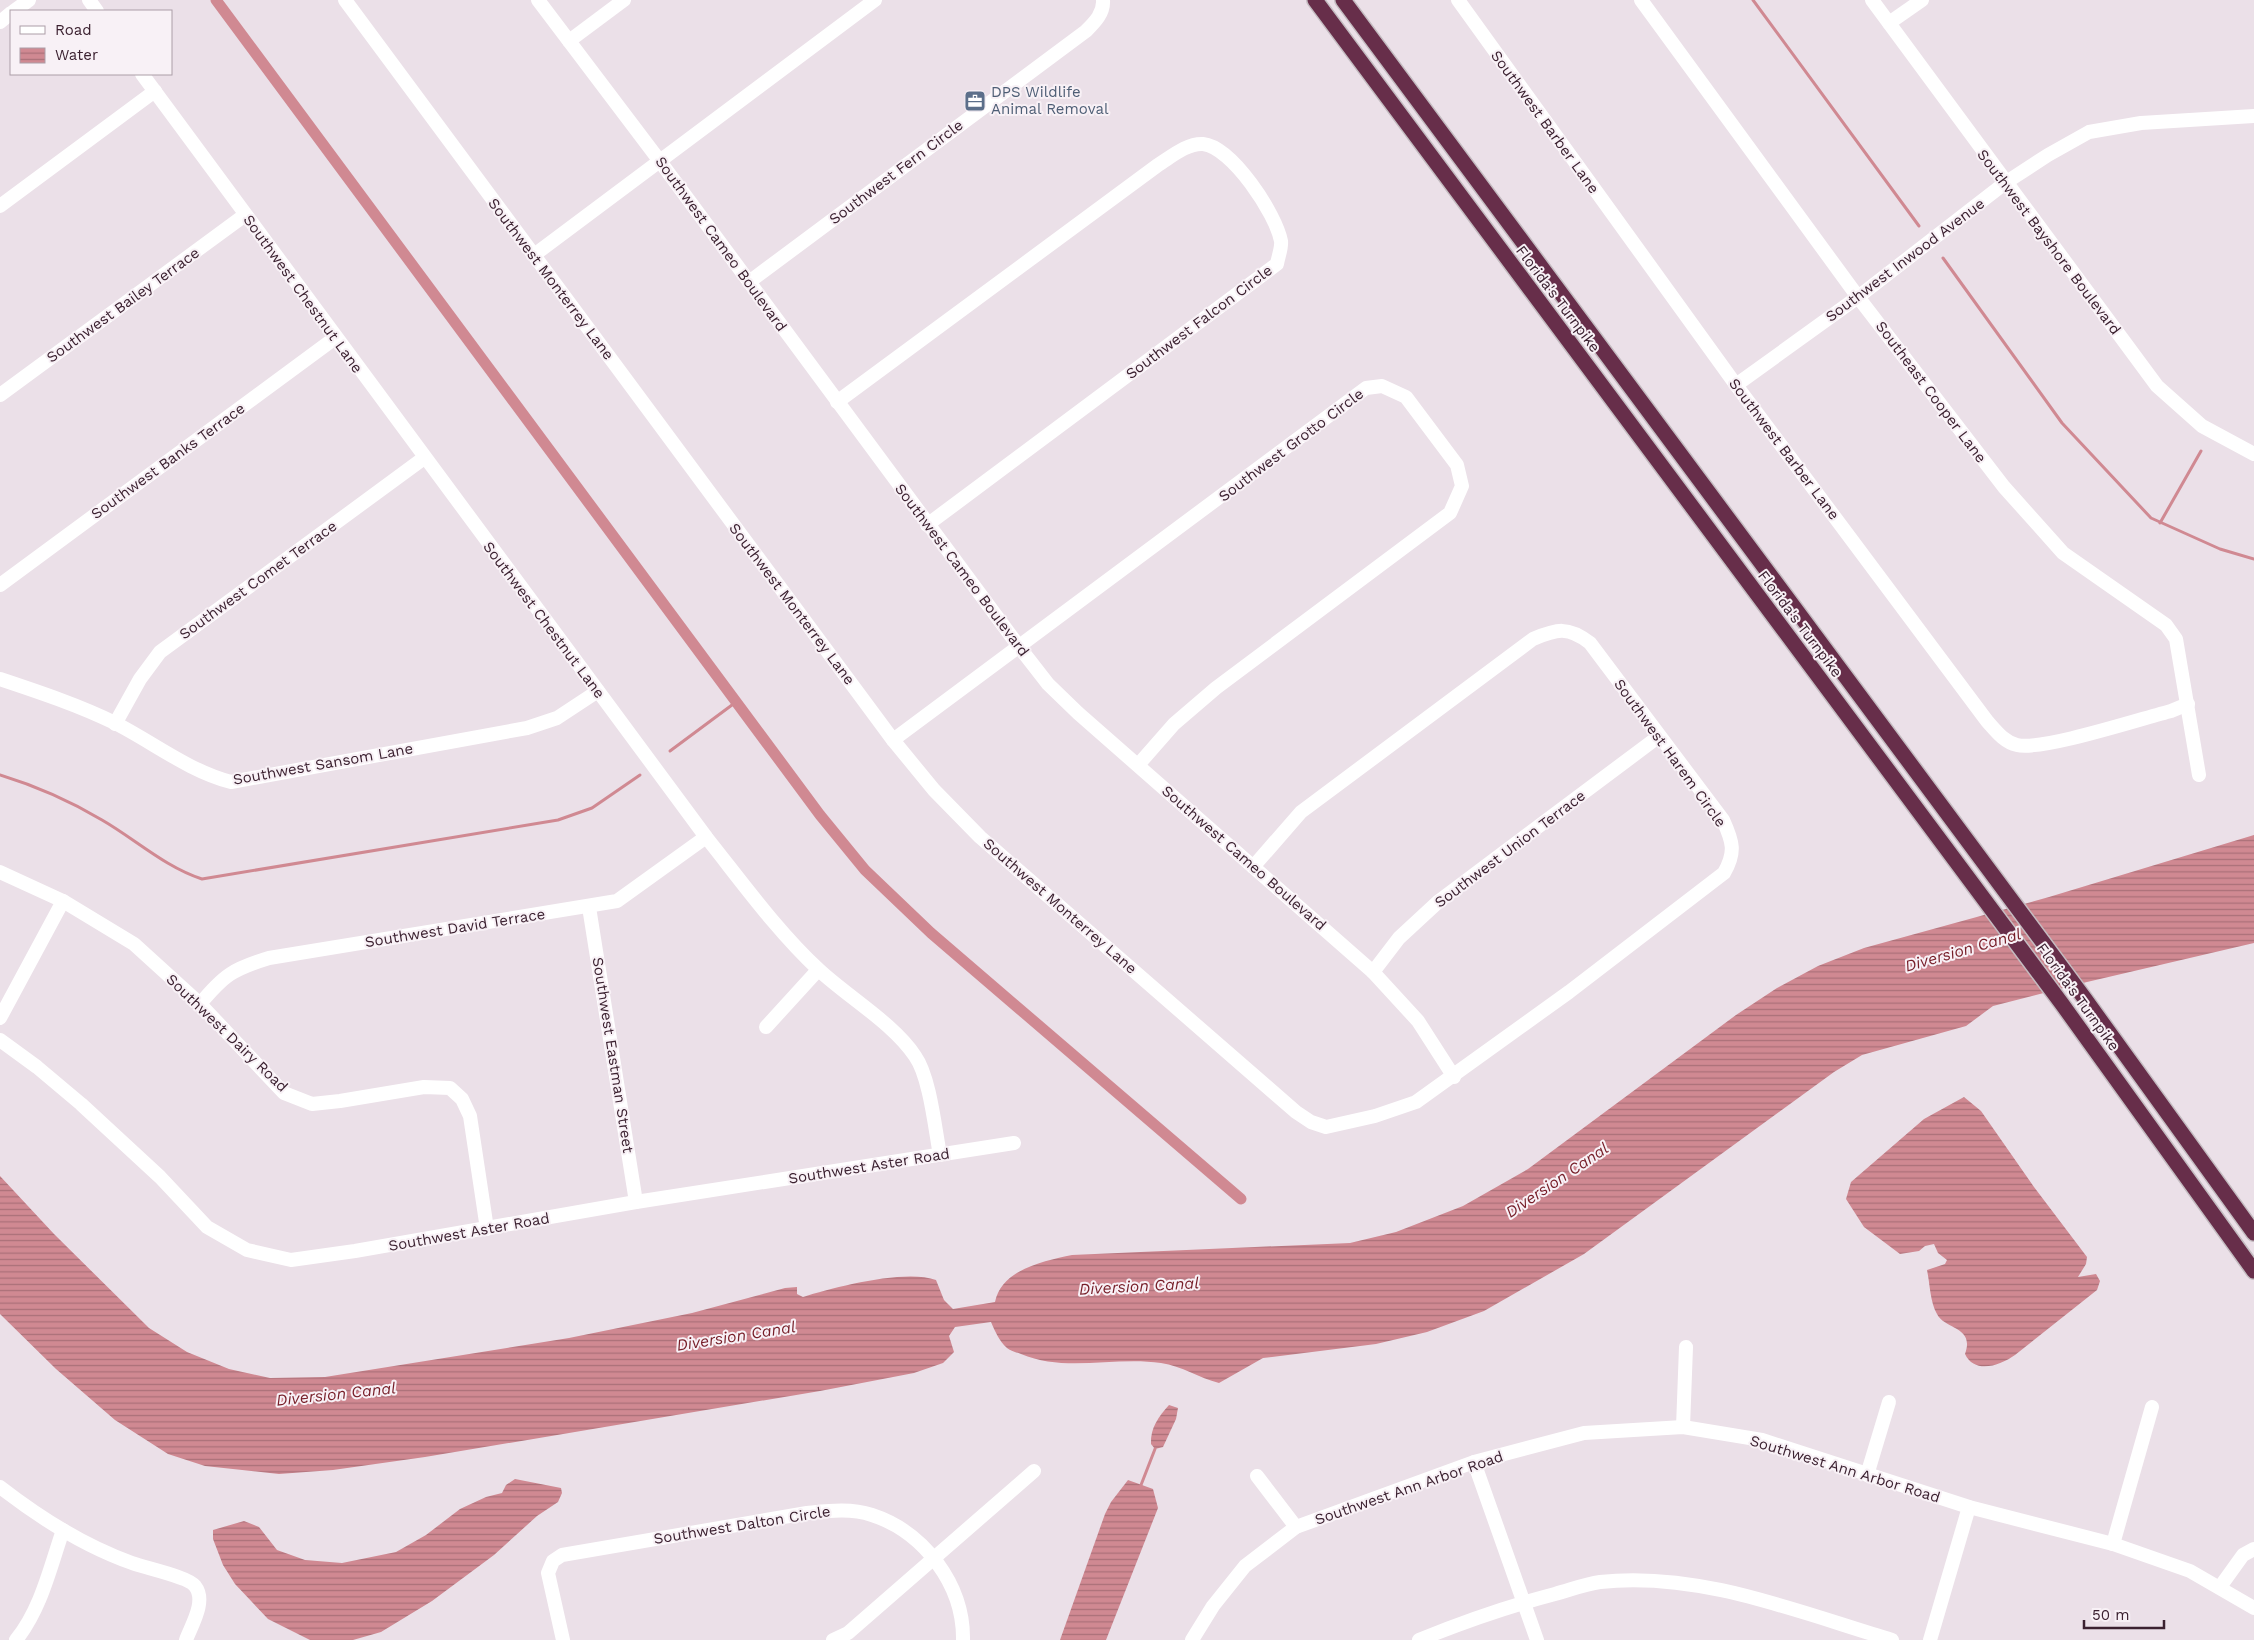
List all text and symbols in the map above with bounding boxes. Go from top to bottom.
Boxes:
legend [10,10,172,75]
text: Road [55,21,92,39]
text: Water [55,46,98,64]
street label: Southwest Barber Lane [1487,47,1603,197]
place label: DPS Wildlife Animal Removal [991,83,1109,118]
office icon: DPS Wildlife Animal Removal [963,89,987,113]
street label: Southwest Fern Circle [826,116,966,228]
street label: Southwest Bayshore Boulevard [1973,146,2125,338]
street label: Southwest Cameo Boulevard [651,153,791,335]
street label: Southwest Inwood Avenue [1822,194,1988,326]
street label: Southwest Monterrey Lane [484,195,618,363]
street label: Southwest Chestnut Lane [239,211,367,377]
street label: Florida's Turnpike [1512,242,1604,356]
street label: Southwest Bailey Terrace [43,244,203,366]
street label: Southwest Falcon Circle [1122,261,1276,383]
street label: Southeast Cooper Lane [1872,318,1990,466]
street label: Southwest Barber Lane [1725,375,1843,523]
street label: Southwest Grotto Circle [1215,385,1367,505]
street label: Southwest Banks Terrace [88,399,248,523]
street label: Southwest Cameo Boulevard [891,480,1033,660]
street label: Southwest Comet Terrace [176,517,340,643]
street label: Southwest Monterrey Lane [725,520,859,688]
street label: Southwest Chestnut Lane [479,538,609,702]
street label: Florida's Turnpike [1754,567,1846,681]
street label: Southwest Harem Circle [1610,675,1730,831]
street label: Southwest Sansom Lane [232,739,414,789]
street label: Southwest Cameo Boulevard [1158,782,1330,934]
street label: Southwest Union Terrace [1431,786,1589,912]
street label: Southwest Monterrey Lane [980,834,1140,978]
street label: Southwest David Terrace [364,905,546,951]
water label: Diversion Canal [1903,924,2024,976]
street label: Florida's Turnpike [2033,940,2123,1054]
street label: Southwest Eastman Street [589,956,638,1155]
street label: Southwest Dairy Road [162,970,292,1096]
water label: Diversion Canal [1502,1138,1612,1221]
street label: Southwest Aster Road [787,1144,951,1188]
street label: Southwest Aster Road [387,1209,551,1255]
water label: Diversion Canal [1078,1273,1200,1299]
water label: Diversion Canal [675,1317,797,1355]
water label: Diversion Canal [275,1378,397,1410]
street label: Southwest Ann Arbor Road [1748,1431,1942,1507]
street label: Southwest Ann Arbor Road [1313,1447,1505,1529]
street label: Southwest Dalton Circle [652,1502,832,1548]
scale bar [2084,1598,2164,1630]
text: 50 m [2092,1606,2129,1624]

